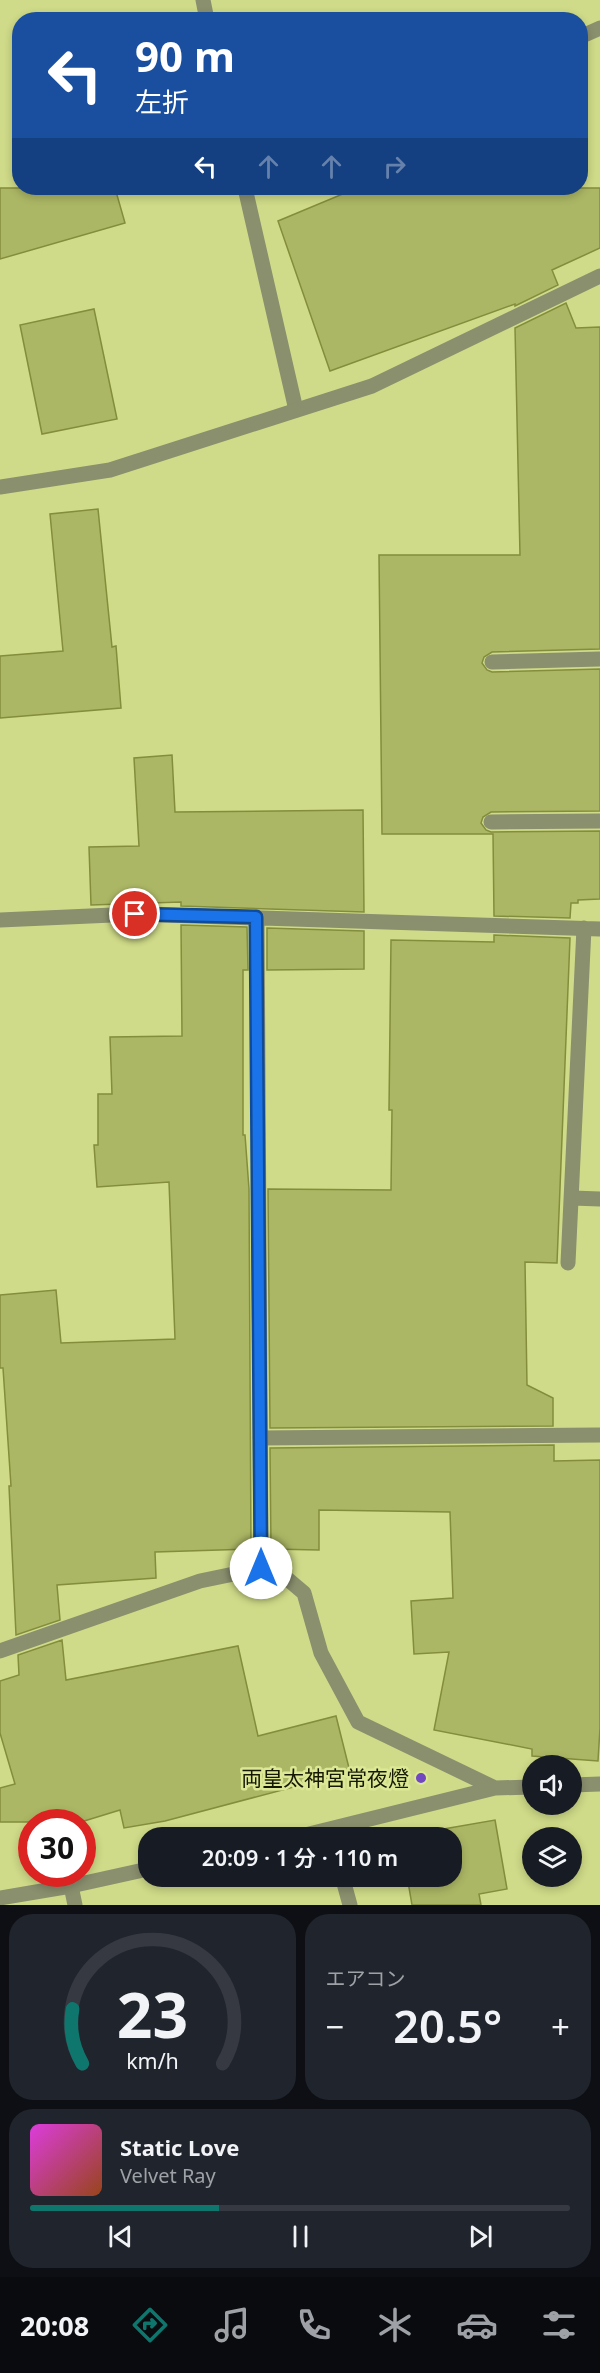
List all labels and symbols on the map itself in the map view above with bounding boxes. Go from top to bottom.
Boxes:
pin [109,888,160,939]
position arrow [229,1536,293,1600]
place label: 両皇太神宮常夜燈 [241,1764,409,1792]
marker: 両皇太神宮常夜燈 [414,1771,428,1785]
speed limit sign: 30 [18,1809,96,1887]

